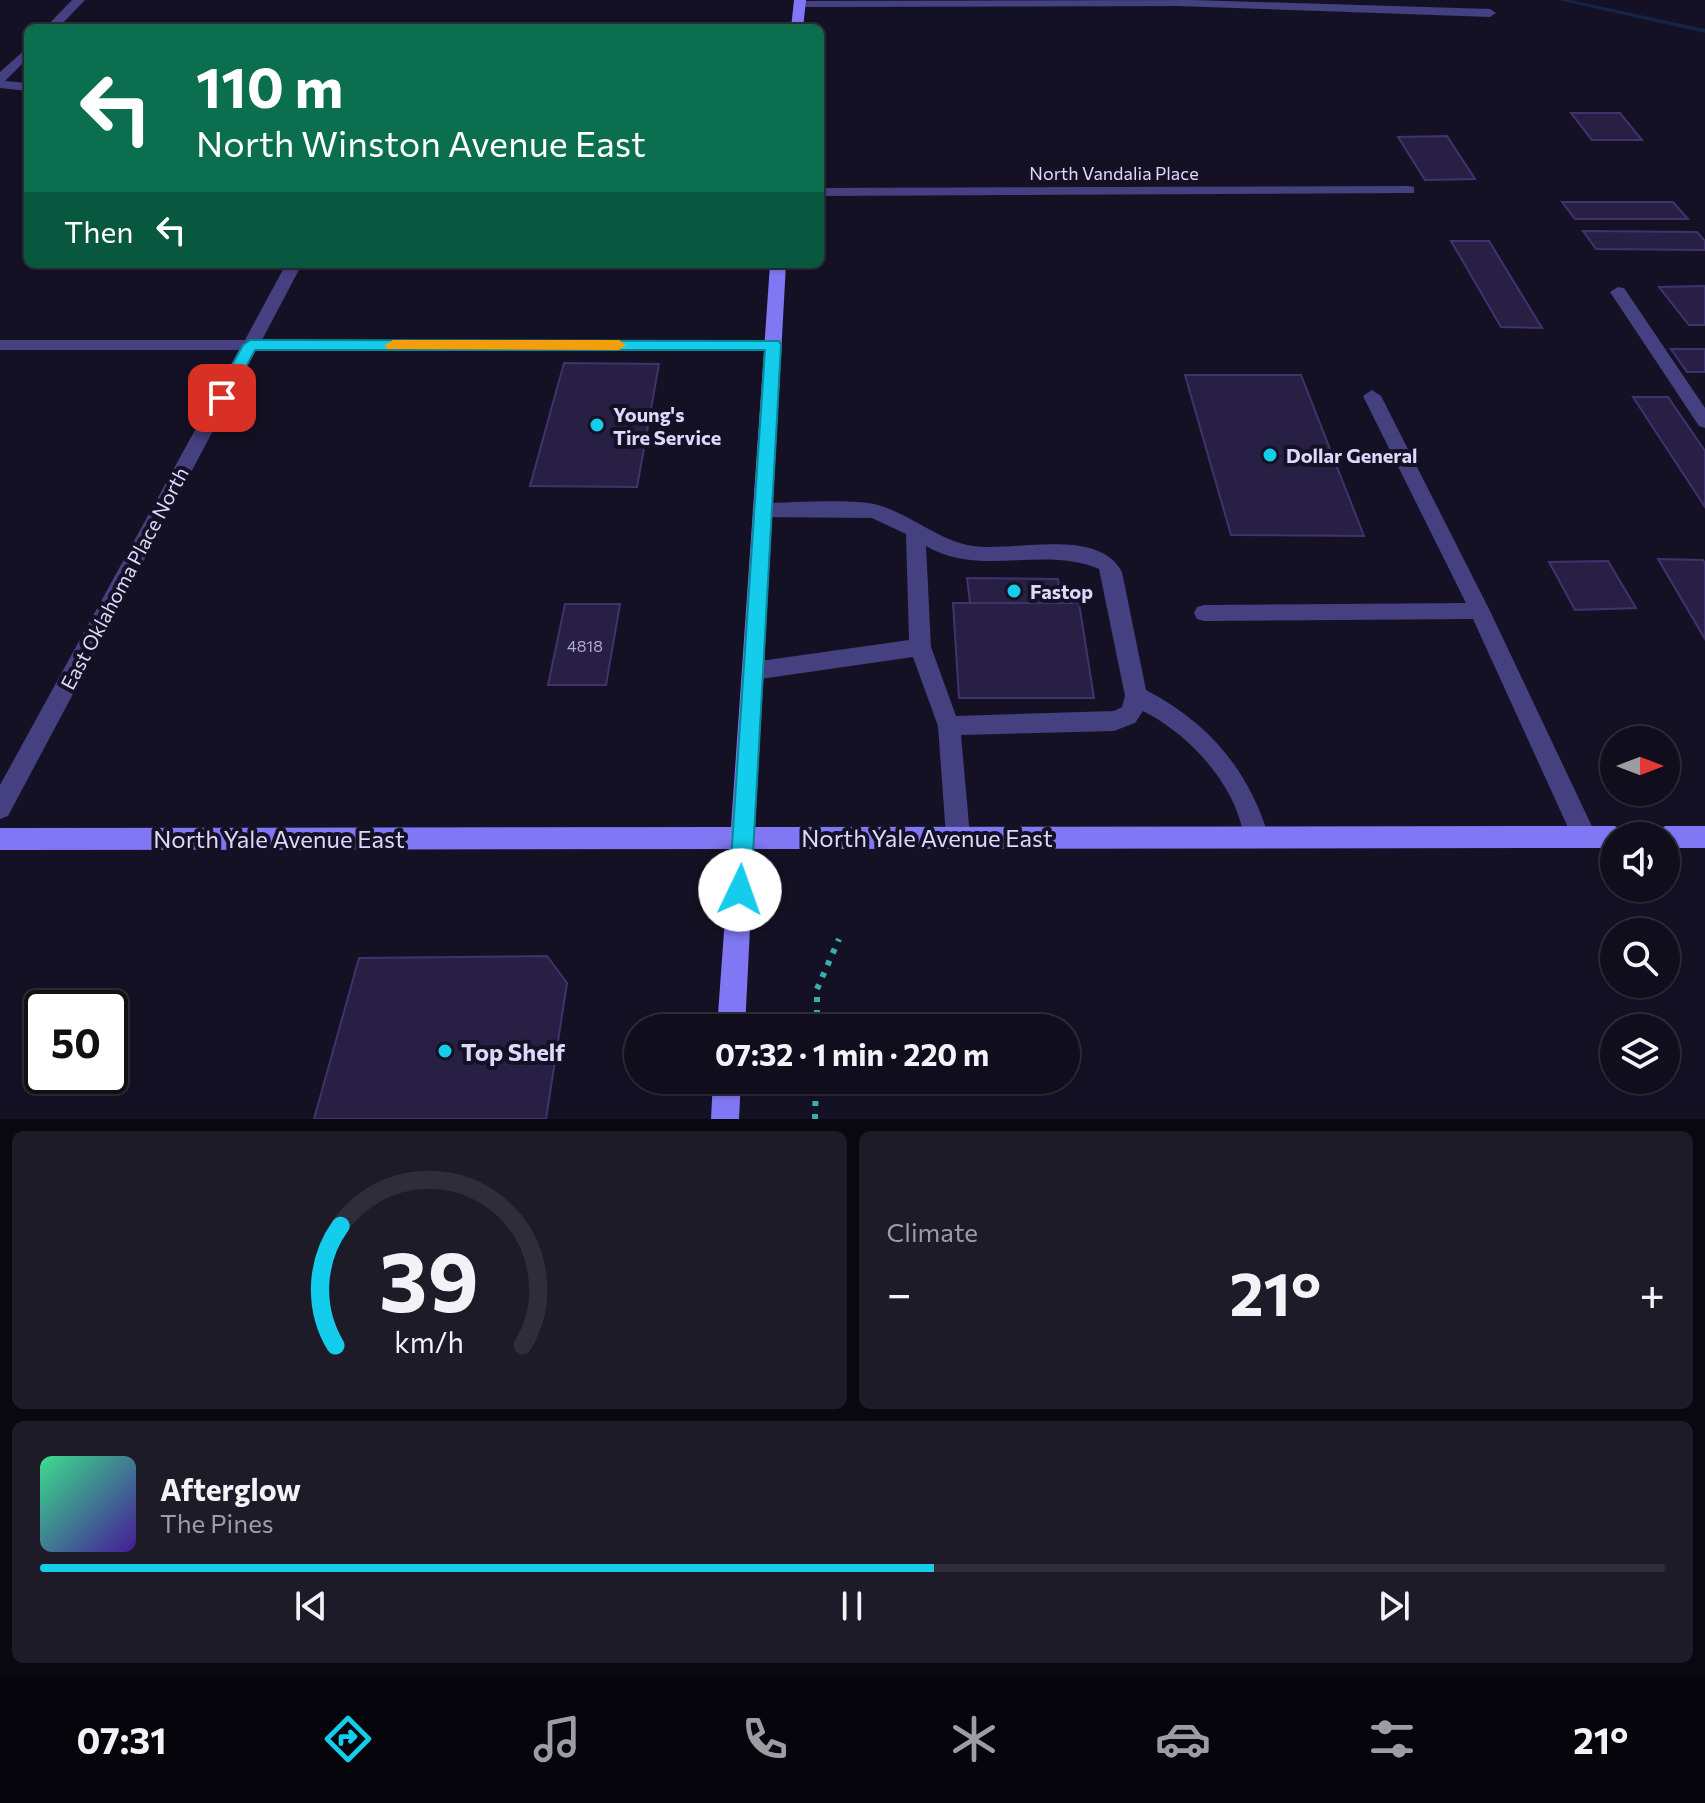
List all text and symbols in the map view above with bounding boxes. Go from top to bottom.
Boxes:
text: 110 m [196,51,343,120]
icon: left [64,56,168,160]
text: North Winston Avenue East [196,120,646,164]
street label: North Vandalia Place [1029,162,1199,184]
icon: left [149,208,193,252]
text: Then [64,212,133,249]
pin [188,364,256,432]
icon: arrive [200,376,244,420]
place label: Young's Tire Service [613,402,721,449]
marker: Young's Tire Service [588,416,606,434]
place label: Dollar General [1286,443,1417,467]
marker: Dollar General [1261,446,1279,464]
street label: East Oklahoma Place North [55,463,193,693]
place label: Fastop [1030,579,1093,603]
marker: Fastop [1005,582,1023,600]
house number: 4818 [567,636,603,655]
north arrow [1600,726,1680,806]
map controls [1600,726,1680,1094]
button: sound [1600,822,1680,902]
street label: North Yale Avenue East [801,823,1053,852]
street label: North Yale Avenue East [153,824,405,853]
position arrow [698,848,782,932]
button: search [1600,918,1680,998]
speed limit sign: 50 [24,990,128,1094]
button: layers [1600,1014,1680,1094]
text: 07:32 · 1 min · 220 m [715,1035,989,1072]
place label: Top Shelf [461,1037,565,1066]
marker: Top Shelf [436,1042,454,1060]
text: Climate [887,1216,978,1247]
text: 39 [379,1227,479,1329]
text: 21° [1229,1255,1321,1328]
text: − [887,1265,912,1319]
text: + [1639,1265,1665,1319]
text: km/h [394,1324,464,1359]
text: Afterglow [160,1470,301,1507]
text: The Pines [160,1507,274,1538]
icon: previous [289,1584,333,1628]
icon: pause [830,1584,874,1628]
icon: next [1372,1584,1416,1628]
icon: directions [320,1711,376,1767]
icon: music [529,1711,585,1767]
icon: phone [737,1711,793,1767]
icon: climate [946,1711,1002,1767]
icon: car [1155,1711,1211,1767]
icon: filters [1364,1711,1420,1767]
text: 07:31 [76,1717,167,1761]
text: 21° [1573,1717,1628,1761]

